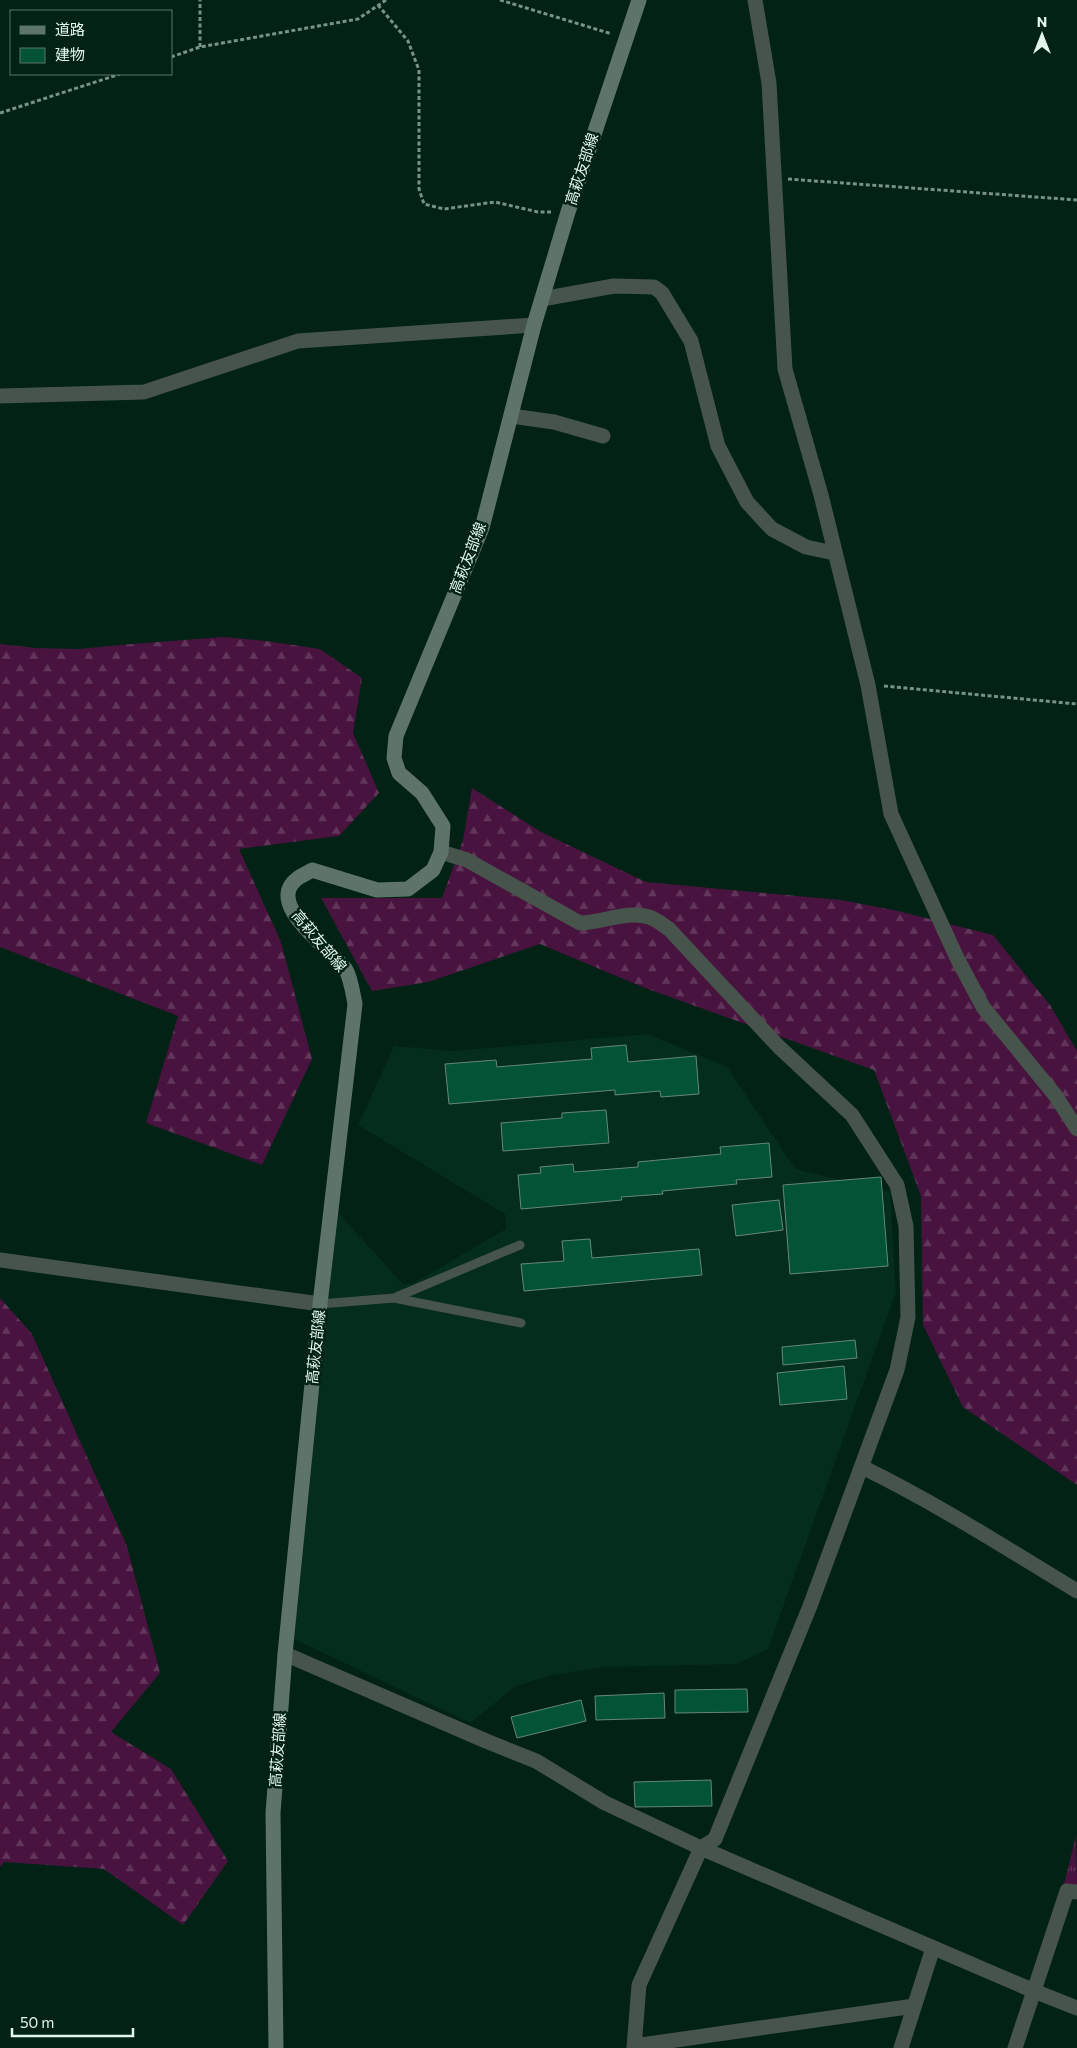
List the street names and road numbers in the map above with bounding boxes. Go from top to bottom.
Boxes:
street label: 高萩友部線 [561,130,601,207]
street label: 高萩友部線 [445,519,489,596]
street label: 高萩友部線 [289,906,351,975]
street label: 高萩友部線 [302,1309,328,1385]
street label: 高萩友部線 [265,1712,289,1788]

